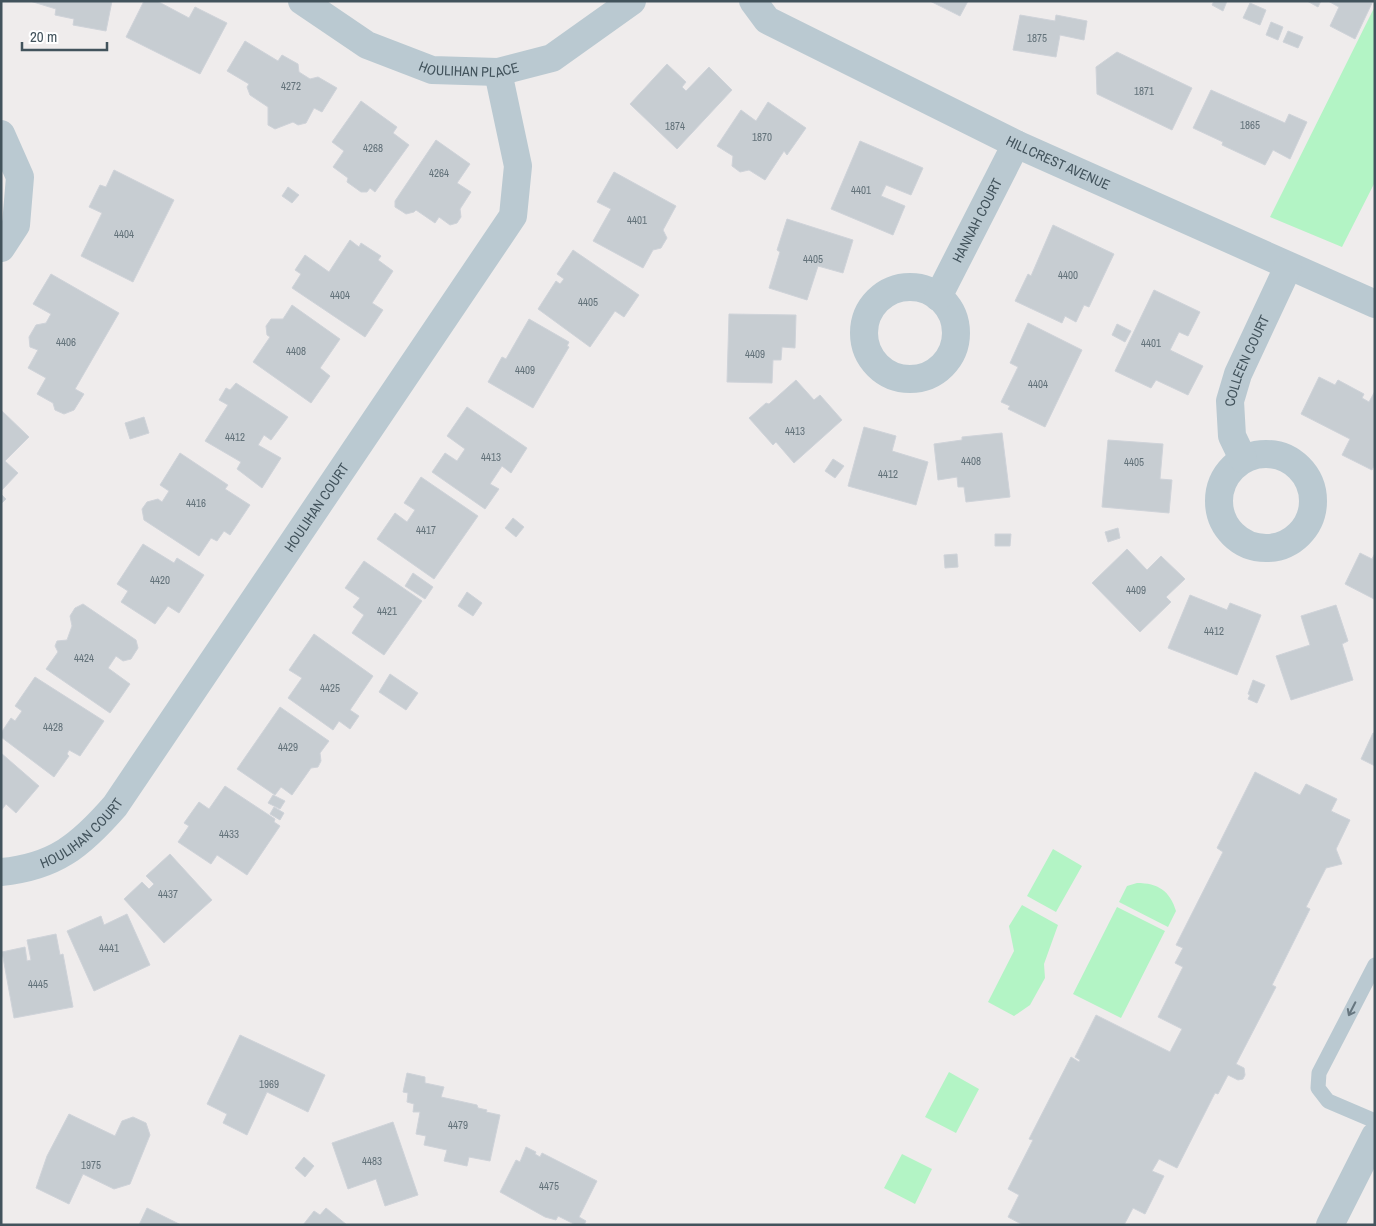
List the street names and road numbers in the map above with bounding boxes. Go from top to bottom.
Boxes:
street label: HOULIHAN PLACE [416,57,521,82]
street label: HILLCREST AVENUE [1003,132,1113,194]
street label: HANNAH COURT [948,175,1006,266]
street label: COLLEEN COURT [1221,312,1273,407]
street label: HOULIHAN COURT [280,460,353,555]
street label: HOULIHAN COURT [37,795,127,872]

